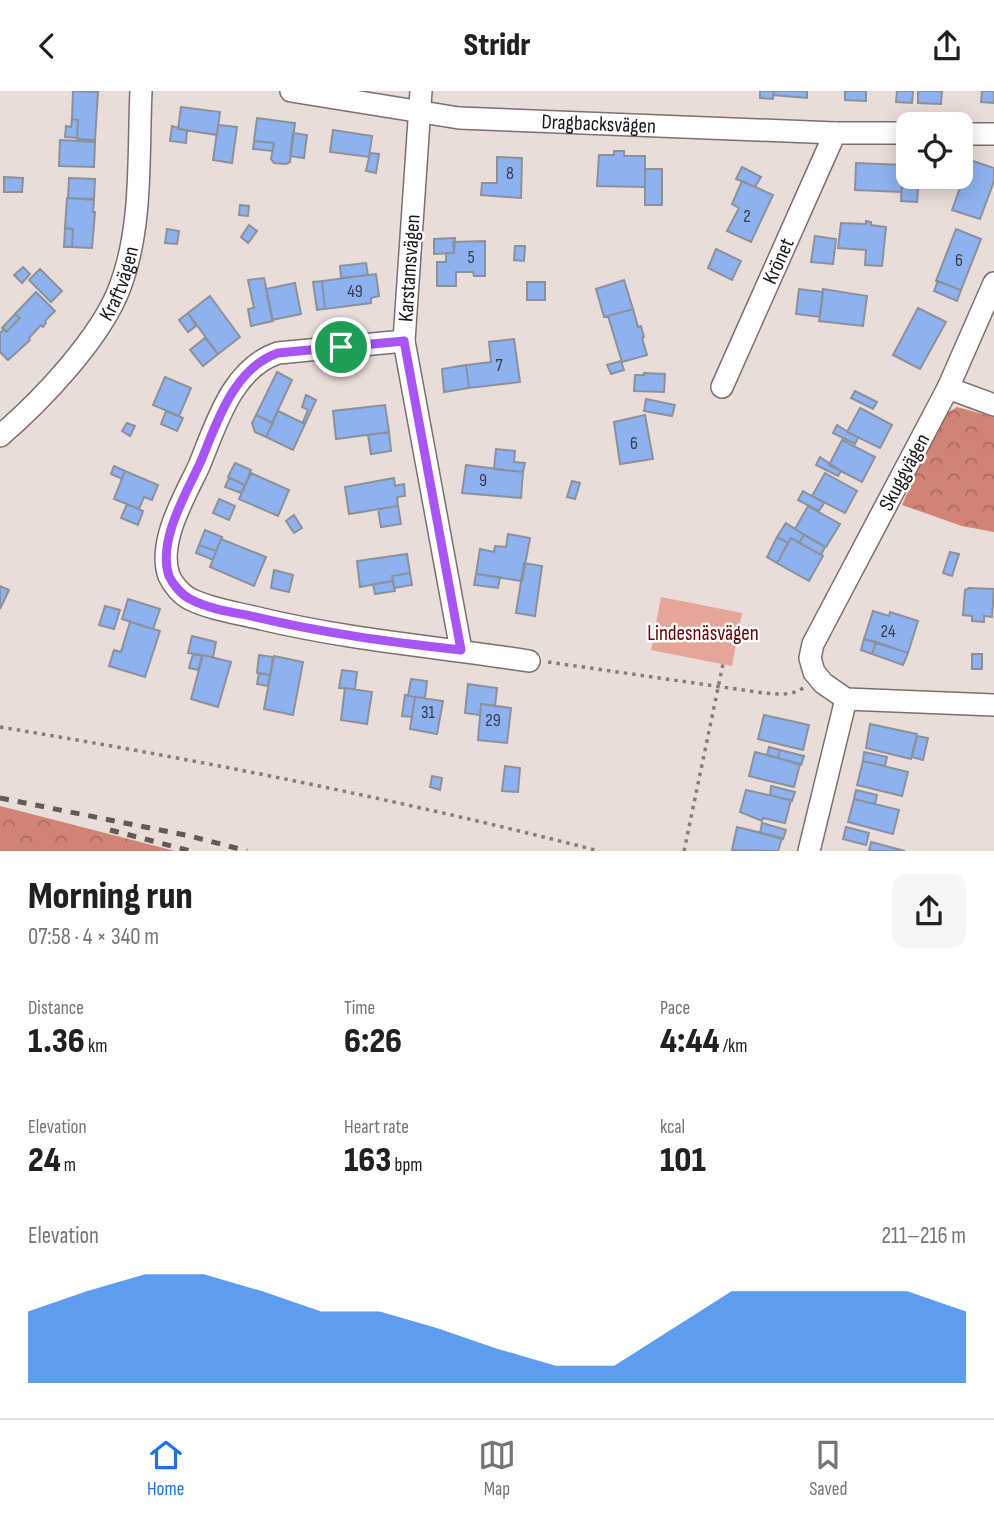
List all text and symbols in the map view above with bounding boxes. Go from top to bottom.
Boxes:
text: Stridr [463,26,531,65]
icon: back [28,27,66,65]
icon: share [928,27,966,65]
street label: Dragbacksvägen [541,109,656,139]
map controls [896,112,973,189]
button: locate [896,112,973,189]
house number: 8 [506,163,514,184]
house number: 2 [743,206,751,227]
street label: Karstamsvägen [393,213,426,323]
street label: Krönet [757,234,800,288]
street label: Kraftvägen [94,244,144,325]
house number: 5 [467,247,475,268]
house number: 6 [955,250,963,271]
house number: 49 [347,281,363,302]
pin [311,317,371,377]
icon: arrive [322,328,360,366]
house number: 7 [495,355,503,376]
street label: Skuggvägen [874,429,935,515]
house number: 6 [630,433,638,454]
house number: 9 [479,470,487,491]
park label: Lindesnäsvägen [647,621,759,646]
house number: 24 [881,621,896,642]
house number: 31 [421,702,436,723]
house number: 29 [485,710,501,731]
text: Morning run [28,874,193,919]
button: share [892,874,966,948]
text: 07:58 · 4 × 340 m [28,923,159,951]
text: Distance [28,997,84,1020]
text: Time [344,997,375,1020]
text: Pace [660,997,690,1020]
text: 1.36 [28,1020,85,1063]
text: 6:26 [344,1020,402,1063]
text: 4:44 [660,1020,720,1063]
text: km [85,1035,107,1058]
text: /km [720,1035,747,1058]
text: Elevation [28,1116,87,1139]
text: Heart rate [344,1116,409,1139]
text: kcal [660,1116,685,1139]
text: 24 [28,1139,61,1182]
text: 163 [344,1139,392,1182]
text: 101 [660,1139,706,1182]
text: m [61,1154,76,1177]
text: bpm [392,1154,422,1177]
text: Elevation [28,1222,99,1250]
text: 211–216 m [881,1222,966,1250]
tab: Home [147,1436,185,1501]
tab: Map [478,1436,516,1501]
tab: Saved [809,1436,847,1501]

